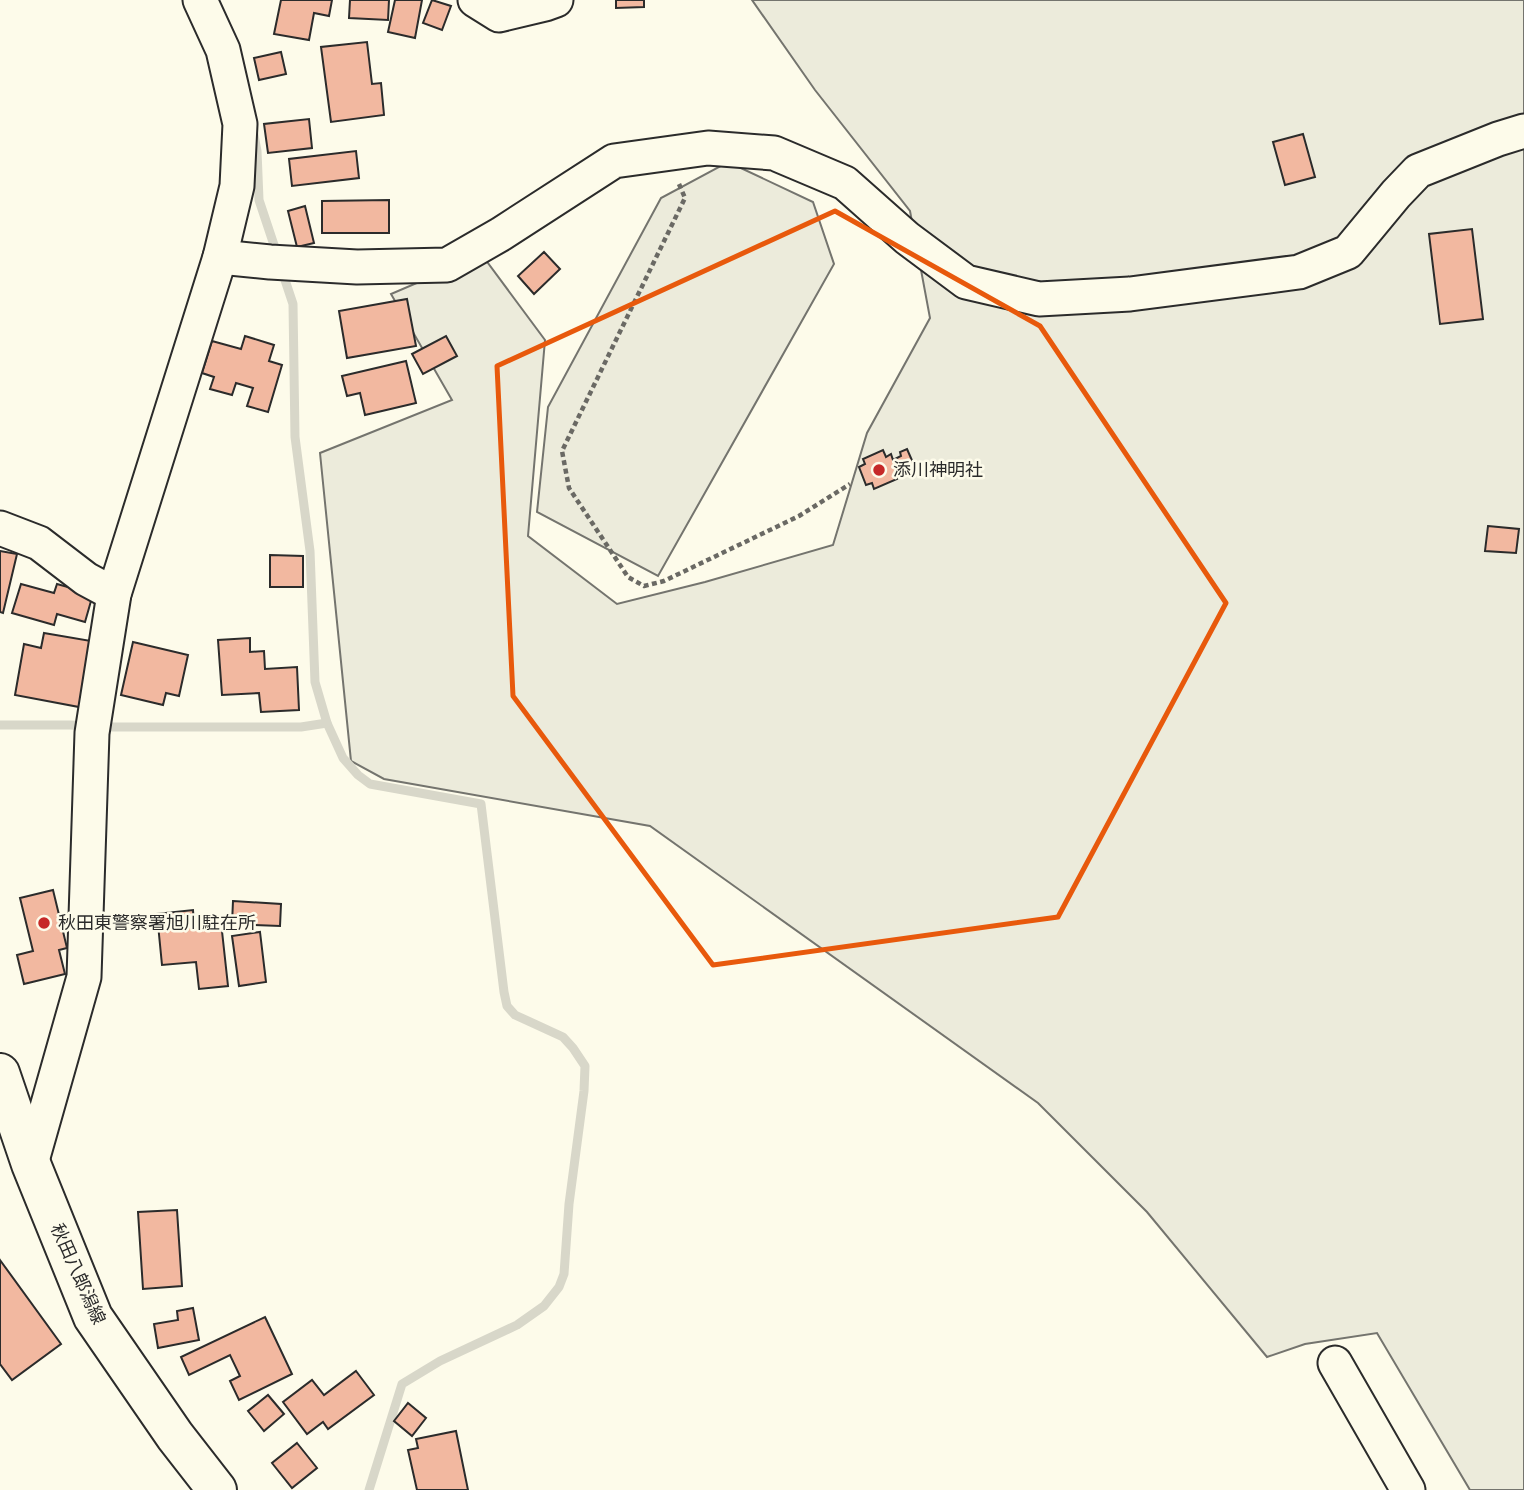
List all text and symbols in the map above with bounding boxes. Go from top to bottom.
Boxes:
place label: 添川神明社 [893,459,983,481]
marker: 添川神明社 [871,462,887,478]
place label: 秋田東警察署旭川駐在所 [58,912,256,934]
marker: 秋田東警察署旭川駐在所 [36,915,52,931]
street label: 秋田八郎潟線 [46,1220,110,1328]

